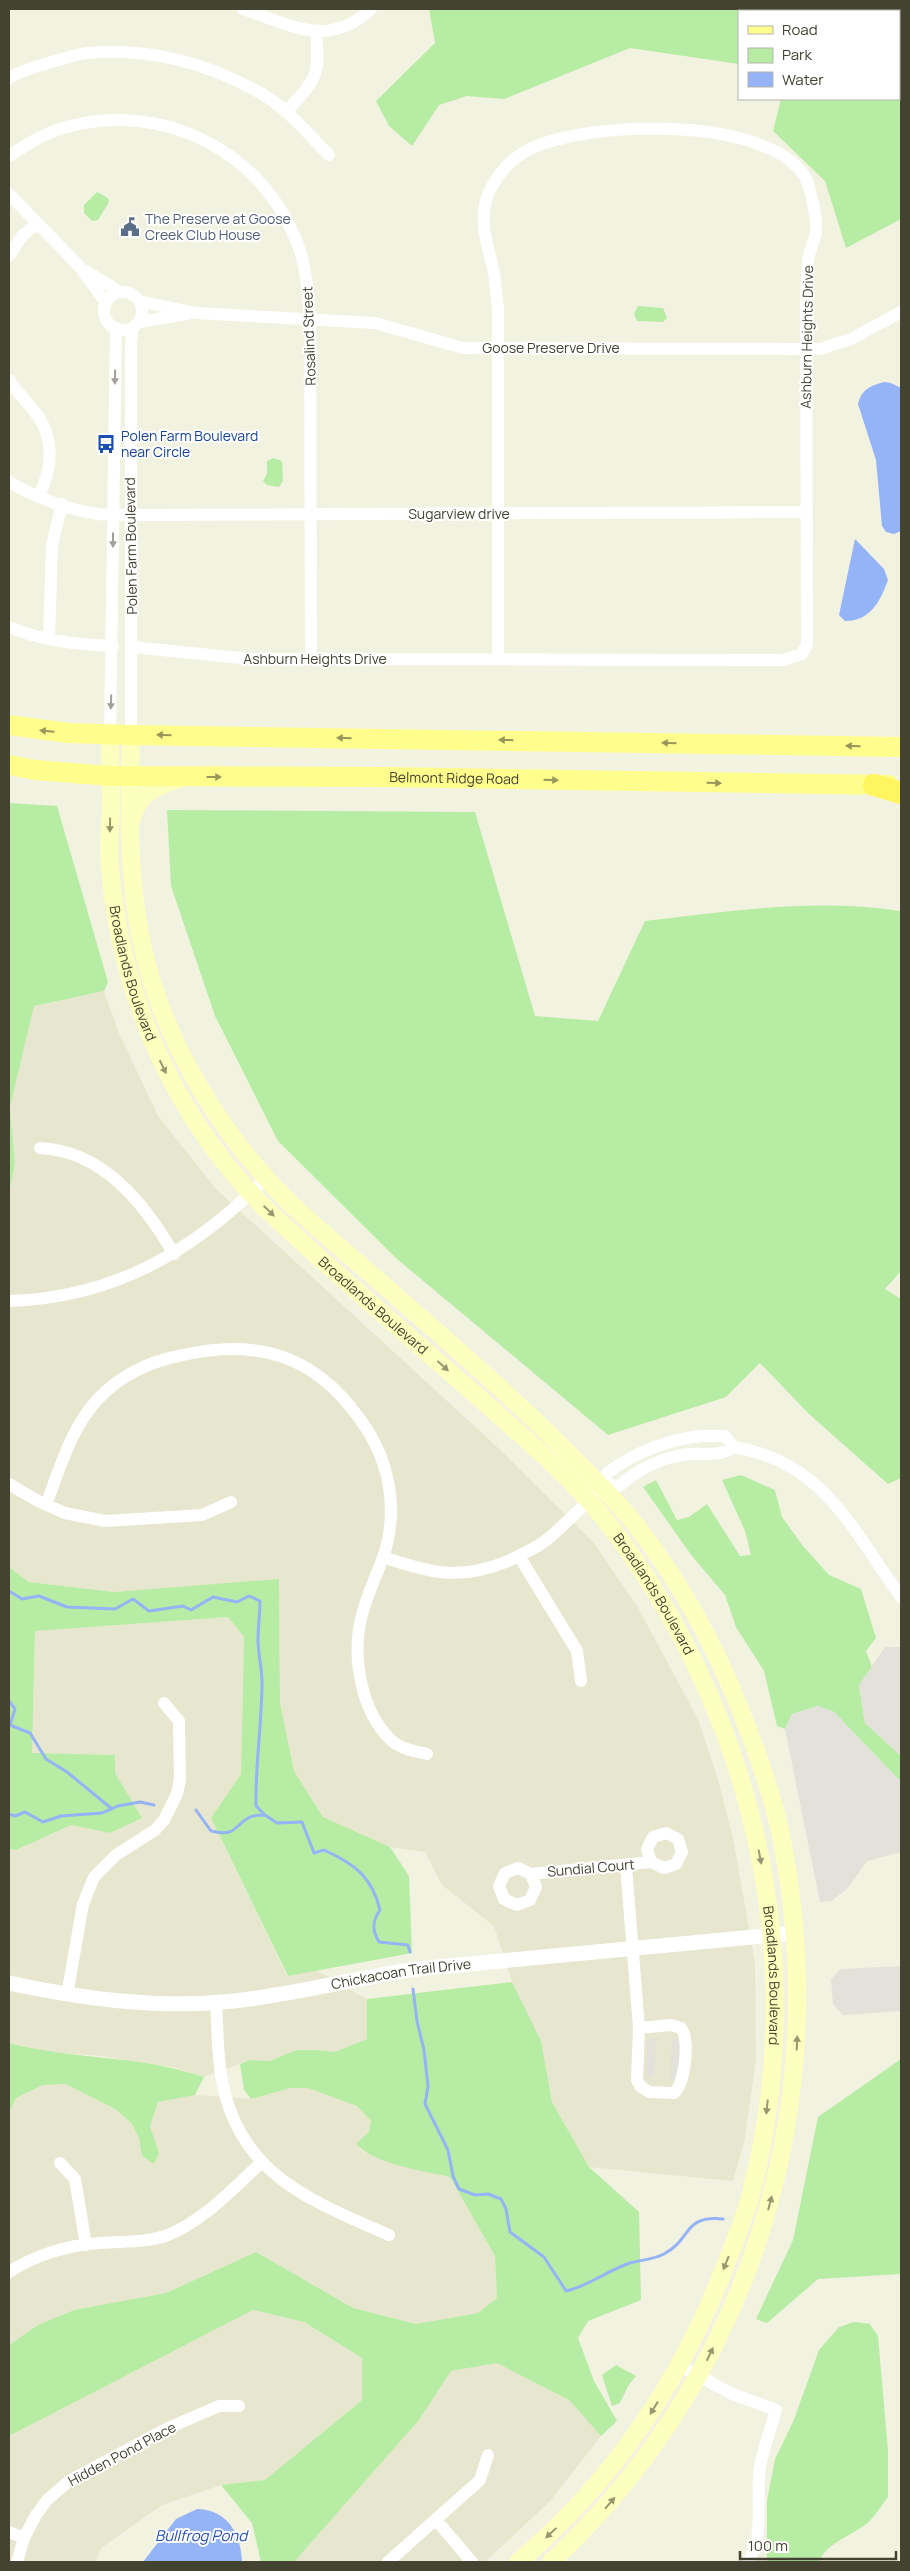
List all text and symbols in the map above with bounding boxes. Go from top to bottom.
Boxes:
legend [738,10,900,100]
text: Road [782,19,818,40]
text: Park [782,44,812,65]
text: Water [782,69,824,90]
place label: The Preserve at Goose Creek Club House [145,209,291,244]
public building icon: The Preserve at Goose Creek Club House [119,216,141,238]
street label: Ashburn Heights Drive [796,265,817,409]
street label: Rosalind Street [297,286,320,386]
street label: Goose Preserve Drive [482,338,620,357]
one-way arrow [111,369,119,385]
place label: Polen Farm Boulevard near Circle [121,426,258,461]
bus stop icon: Polen Farm Boulevard near Circle [95,433,117,455]
street label: Polen Farm Boulevard [120,477,141,615]
street label: Sugarview drive [408,504,510,523]
one-way arrow [109,532,117,548]
street label: Ashburn Heights Drive [243,649,387,668]
one-way arrow [107,694,115,710]
one-way arrow [39,727,55,735]
one-way arrow [155,731,171,739]
one-way arrow [335,734,351,742]
one-way arrow [498,736,514,744]
one-way arrow [660,739,676,747]
one-way arrow [844,742,860,750]
street label: Belmont Ridge Road [389,767,519,788]
one-way arrow [206,773,222,781]
one-way arrow [543,776,559,784]
one-way arrow [706,779,722,787]
one-way arrow [106,817,114,833]
street label: Broadlands Boulevard [106,904,161,1043]
one-way arrow [160,1060,168,1074]
one-way arrow [263,1205,275,1217]
street label: Broadlands Boulevard [315,1252,432,1358]
one-way arrow [436,1360,448,1372]
street label: Broadlands Boulevard [609,1529,699,1658]
one-way arrow [757,1849,765,1865]
street label: Sundial Court [546,1854,636,1881]
street label: Broadlands Boulevard [759,1905,785,2046]
street label: Chickacoan Trail Drive [329,1954,472,1993]
one-way arrow [793,2035,801,2051]
one-way arrow [763,2099,771,2115]
one-way arrow [766,2196,774,2211]
one-way arrow [722,2256,730,2270]
one-way arrow [706,2347,714,2361]
one-way arrow [649,2402,658,2415]
street label: Hidden Pond Place [64,2417,179,2490]
one-way arrow [604,2497,616,2509]
water label: Bullfrog Pond [155,2525,249,2546]
one-way arrow [544,2528,557,2539]
scale bar [740,2528,896,2560]
text: 100 m [748,2535,788,2556]

